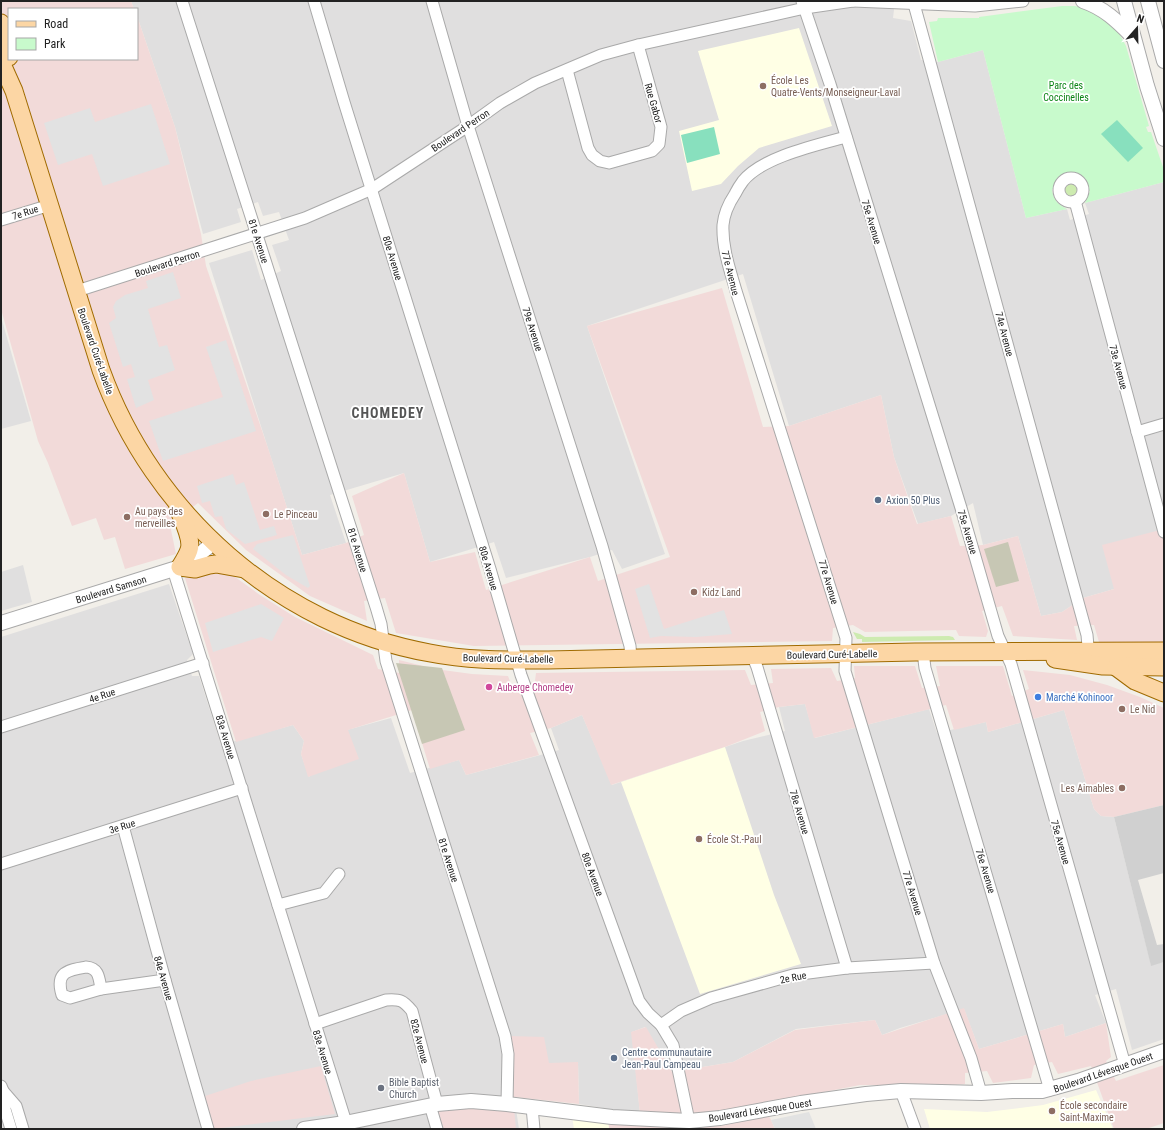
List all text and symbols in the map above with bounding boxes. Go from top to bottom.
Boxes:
legend [8,8,138,60]
north arrow [1117,8,1157,48]
text: N [1135,12,1146,26]
text: Road [44,17,68,31]
text: Park [44,37,66,51]
place label: École Les Quatre-Vents/Monseigneur-Laval [771,74,900,98]
park label: Parc des Coccinelles [1043,80,1089,103]
marker: École Les Quatre-Vents/Monseigneur-Laval [758,81,768,91]
street label: Rue Gabor [643,82,664,124]
street label: Boulevard Perron [429,107,491,154]
street label: 75e Avenue [860,199,884,246]
street label: 7e Rue [11,203,40,222]
street label: 81e Avenue [246,218,271,265]
street label: 80e Avenue [381,235,405,282]
street label: Boulevard Perron [133,248,201,279]
street label: 77e Avenue [720,250,741,297]
street label: 79e Avenue [520,306,545,353]
street label: Boulevard Curé-Labelle [76,307,116,396]
street label: 74e Avenue [993,311,1016,358]
street label: 73e Avenue [1107,344,1130,391]
district label: CHOMEDEY [352,405,424,421]
marker: Axion 50 Plus [873,495,883,505]
place label: Axion 50 Plus [886,495,940,506]
place label: Au pays des merveilles [135,506,183,529]
marker: Le Pinceau [261,509,271,519]
place label: Le Pinceau [274,509,318,520]
street label: 75e Avenue [956,509,980,556]
marker: Au pays des merveilles [122,512,132,522]
street label: 81e Avenue [346,527,370,574]
street label: 80e Avenue [477,545,500,592]
street label: 77e Avenue [817,559,841,606]
street label: Boulevard Samson [74,573,148,605]
marker: Kidz Land [689,587,699,597]
place label: Kidz Land [702,587,741,598]
street label: Boulevard Curé-Labelle [787,648,878,661]
street label: Boulevard Curé-Labelle [463,652,554,665]
marker: Auberge Chomedey [484,682,494,692]
place label: Auberge Chomedey [497,682,574,693]
street label: 4e Rue [88,686,117,705]
marker: Marché Kohinoor [1033,692,1043,702]
place label: Marché Kohinoor [1046,692,1113,703]
marker: Le Nid [1117,704,1127,714]
place label: Le Nid [1130,704,1155,715]
street label: 83e Avenue [214,714,238,761]
place label: Les Aimables [1061,783,1114,794]
marker: Les Aimables [1117,783,1127,793]
street label: 78e Avenue [788,789,812,836]
street label: 3e Rue [108,817,137,836]
street label: 75e Avenue [1049,819,1072,866]
place label: École St.-Paul [707,833,761,845]
marker: École St.-Paul [694,834,704,844]
street label: 81e Avenue [436,837,461,884]
street label: 76e Avenue [974,848,998,895]
street label: 80e Avenue [580,851,606,898]
street label: 77e Avenue [901,870,925,917]
street label: 84e Avenue [152,955,175,1002]
street label: 2e Rue [779,969,808,985]
street label: 82e Avenue [408,1018,431,1065]
street label: 83e Avenue [311,1029,335,1076]
place label: Centre communautaire Jean-Paul Campeau [622,1047,712,1070]
street label: Boulevard Lévesque Ouest [1052,1050,1154,1095]
marker: Centre communautaire Jean-Paul Campeau [609,1053,619,1063]
place label: Bible Baptist Church [389,1077,439,1100]
marker: Bible Baptist Church [376,1083,386,1093]
street label: Boulevard Lévesque Ouest [708,1097,812,1124]
place label: École secondaire Saint-Maxime [1060,1099,1128,1123]
marker: École secondaire Saint-Maxime [1047,1106,1057,1116]

